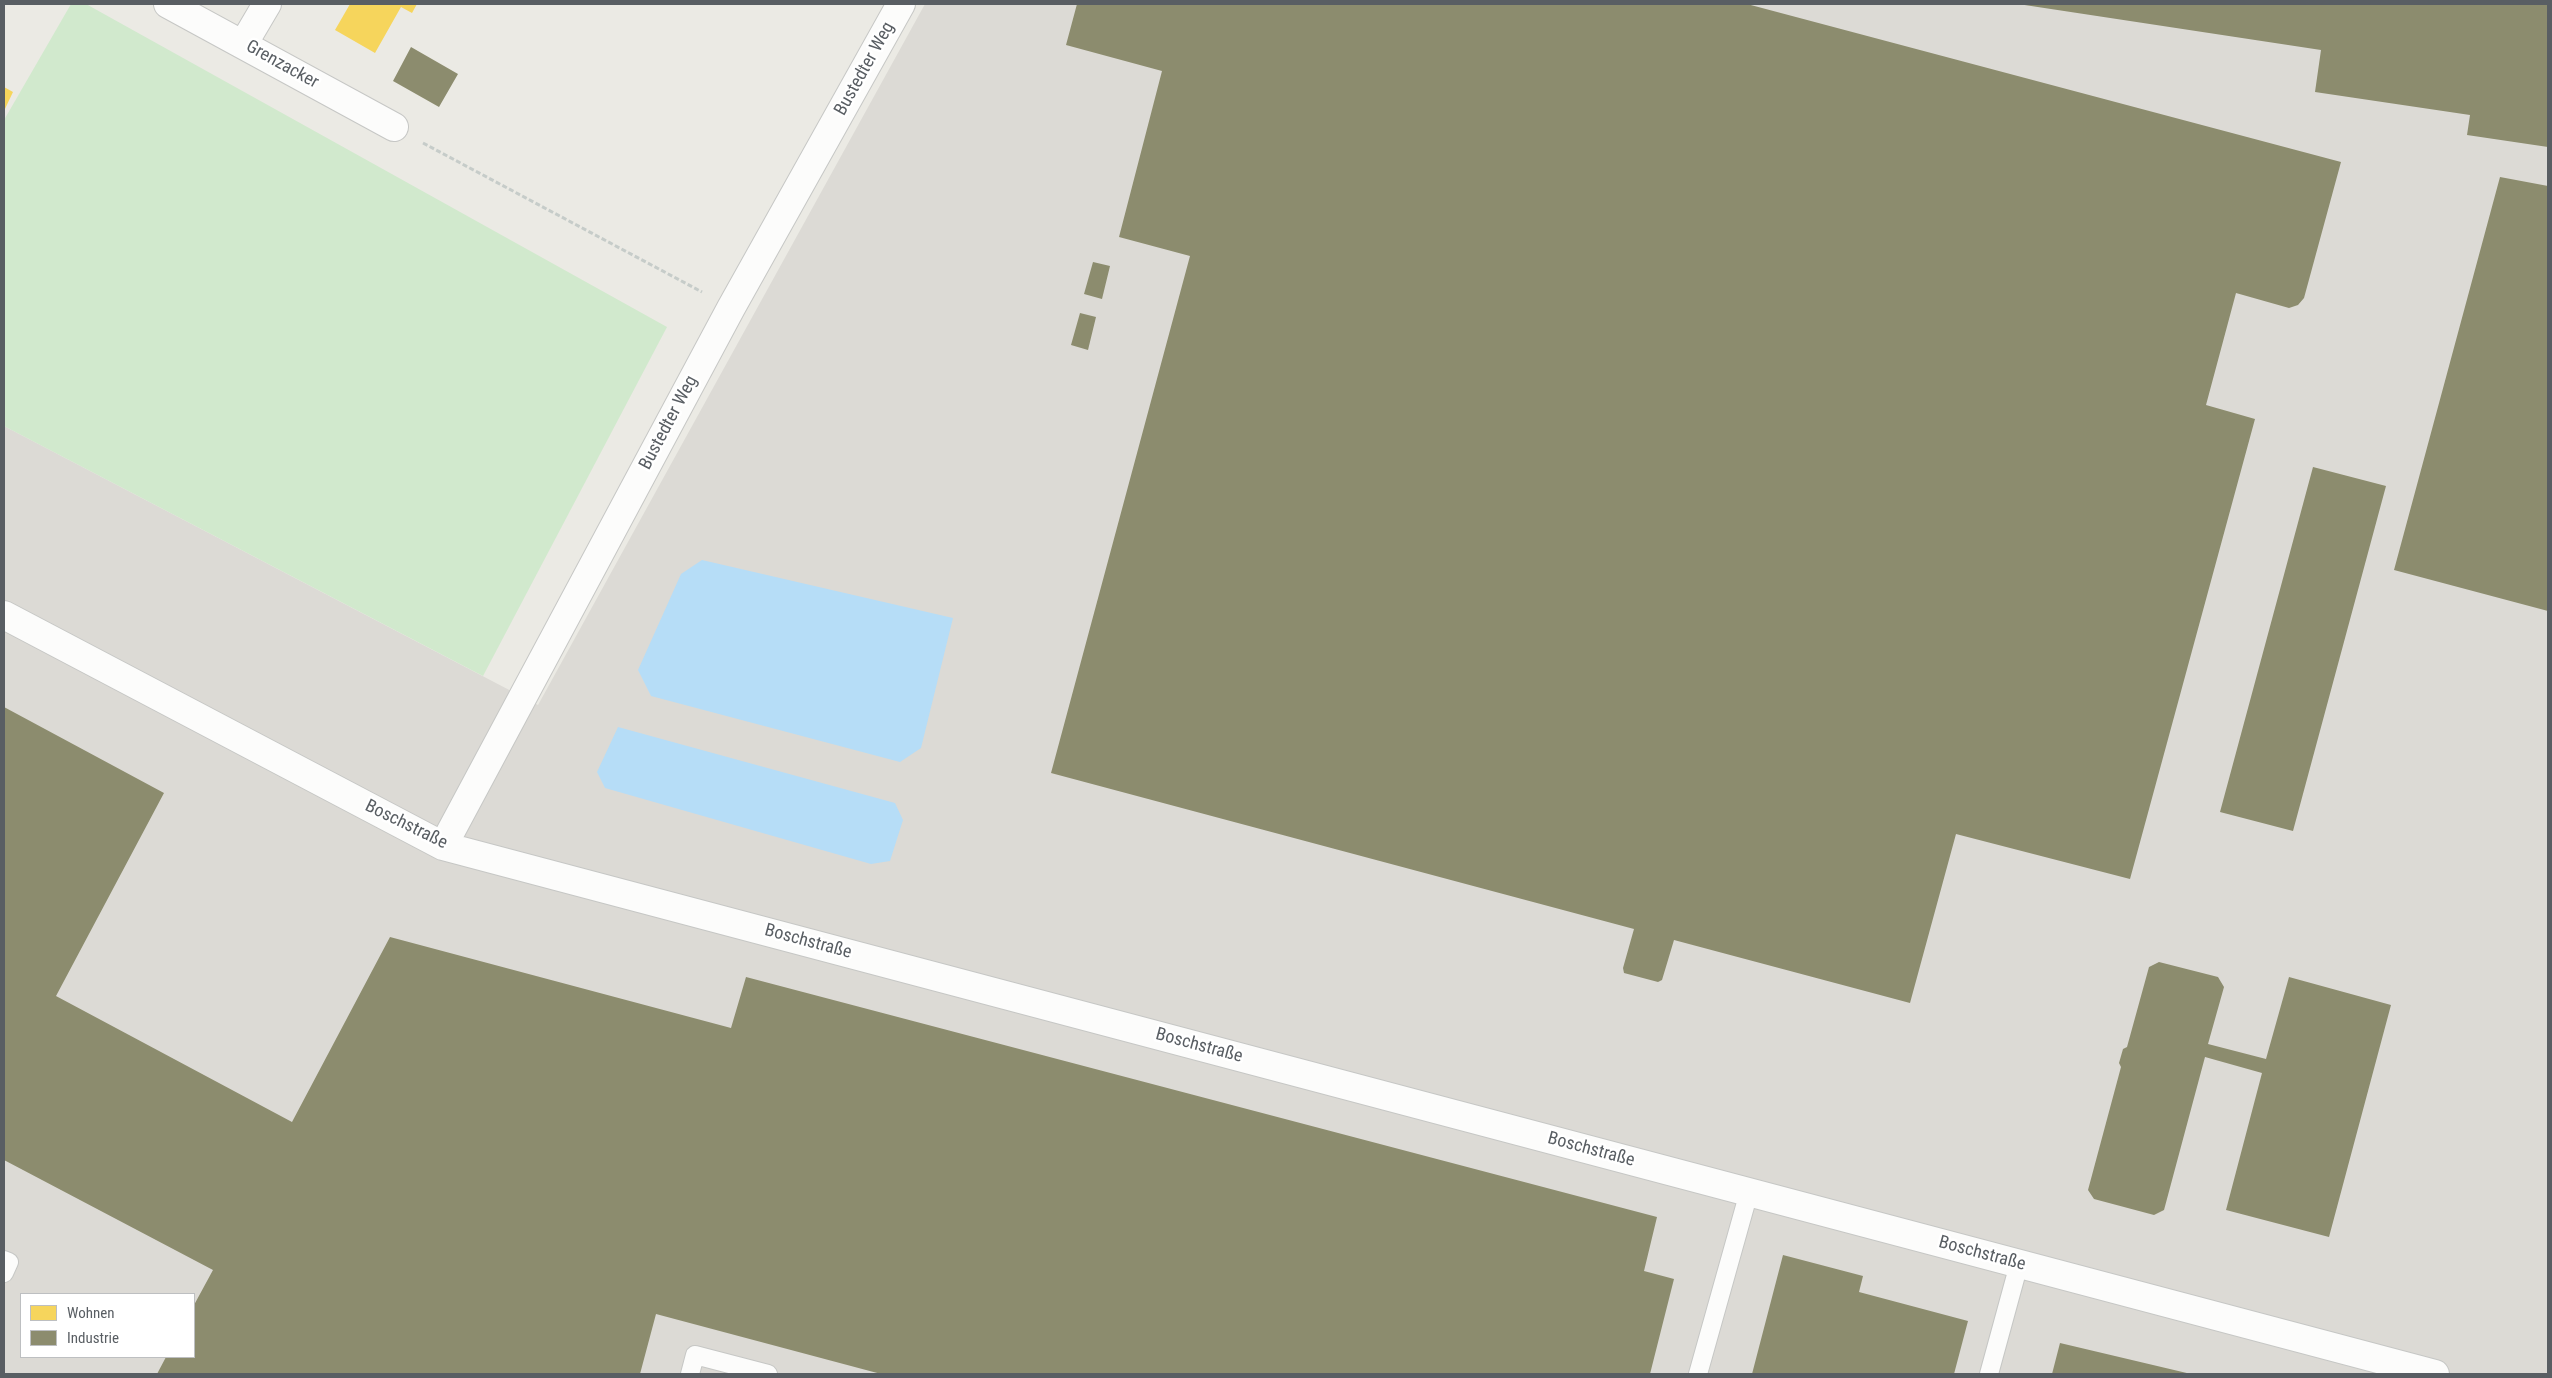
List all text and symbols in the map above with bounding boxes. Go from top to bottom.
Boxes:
street label: Bustedter Weg [830,18,900,120]
street label: Grenzacker [242,36,322,94]
street label: Bustedter Weg [635,372,703,474]
street label: Boschstraße [361,796,451,854]
street label: Boschstraße [762,920,854,964]
street label: Boschstraße [1153,1024,1245,1068]
street label: Boschstraße [1545,1128,1637,1172]
street label: Boschstraße [1936,1232,2028,1276]
legend [20,1293,195,1358]
text: Wohnen [67,1304,115,1322]
text: Industrie [67,1329,119,1347]

